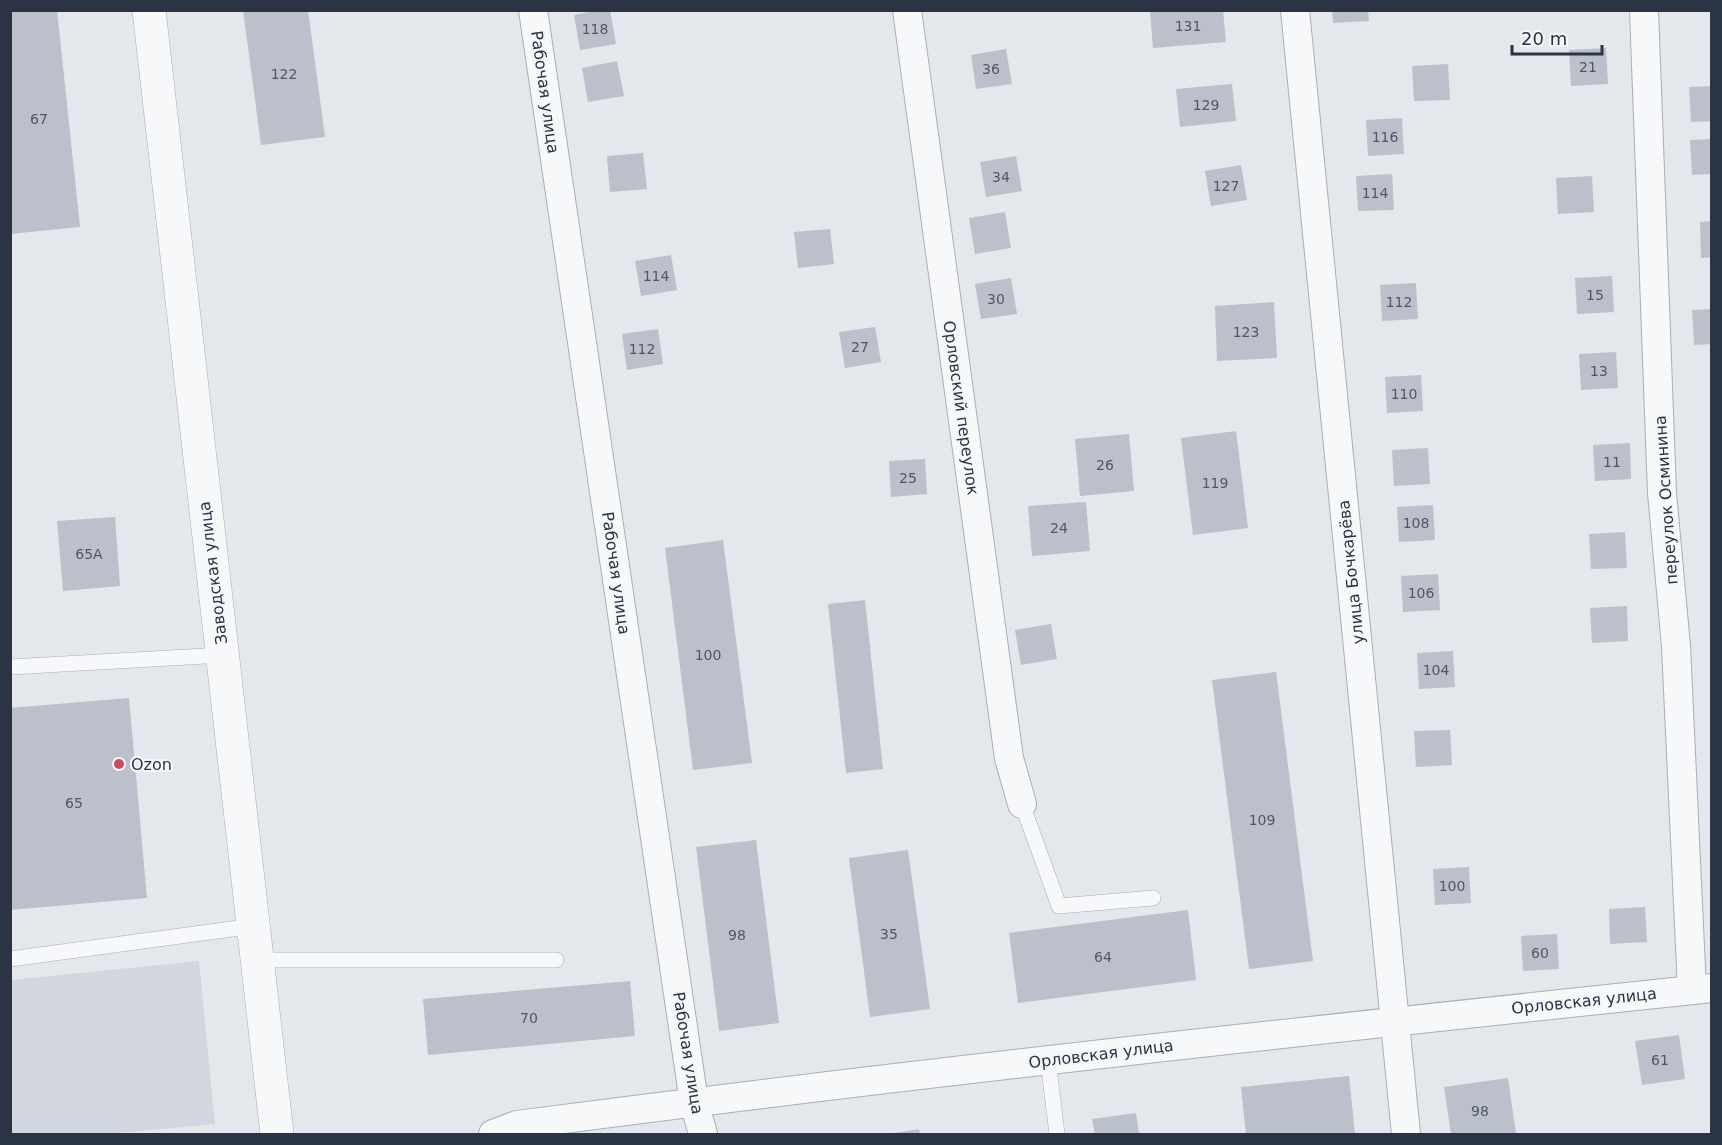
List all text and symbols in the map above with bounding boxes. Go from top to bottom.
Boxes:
house number: 131 [1175,18,1201,34]
scale bar [1512,18,1602,56]
house number: 118 [582,21,608,37]
text: 20 m [1521,28,1567,49]
street label: Рабочая улица [527,29,563,155]
house number: 21 [1579,59,1597,75]
house number: 36 [982,61,1000,77]
house number: 122 [271,66,297,82]
house number: 129 [1193,97,1219,113]
house number: 67 [30,111,48,127]
house number: 116 [1372,129,1398,145]
house number: 34 [992,169,1010,185]
house number: 127 [1213,178,1239,194]
house number: 114 [1362,185,1388,201]
house number: 114 [643,268,669,284]
house number: 15 [1586,287,1604,303]
house number: 30 [987,291,1005,307]
house number: 112 [1386,294,1412,310]
street label: Орловский переулок [939,320,983,497]
house number: 123 [1233,324,1259,340]
house number: 27 [851,339,869,355]
house number: 112 [629,341,655,357]
house number: 13 [1590,363,1608,379]
house number: 110 [1391,386,1417,402]
street label: переулок Осминина [1651,415,1681,585]
house number: 11 [1603,454,1621,470]
house number: 26 [1096,457,1114,473]
house number: 25 [899,470,917,486]
house number: 119 [1202,475,1228,491]
street label: улица Бочкарёва [1334,499,1368,645]
street label: Заводская улица [195,500,231,646]
street label: Рабочая улица [598,510,634,636]
house number: 108 [1403,515,1429,531]
house number: 24 [1050,520,1068,536]
house number: 65А [75,546,103,562]
house number: 106 [1408,585,1434,601]
house number: 100 [695,647,721,663]
house number: 104 [1423,662,1449,678]
place label: Ozon [131,755,172,774]
marker: Ozon [112,757,126,771]
house number: 65 [65,795,83,811]
house number: 109 [1249,812,1275,828]
house number: 100 [1439,878,1465,894]
house number: 35 [880,926,898,942]
house number: 98 [728,927,746,943]
house number: 60 [1531,945,1549,961]
house number: 64 [1094,949,1112,965]
street label: Орловская улица [1510,984,1658,1018]
street label: Рабочая улица [669,990,707,1116]
house number: 70 [520,1010,538,1026]
street label: Орловская улица [1027,1036,1175,1072]
house number: 61 [1651,1052,1669,1068]
house number: 98 [1471,1103,1489,1119]

